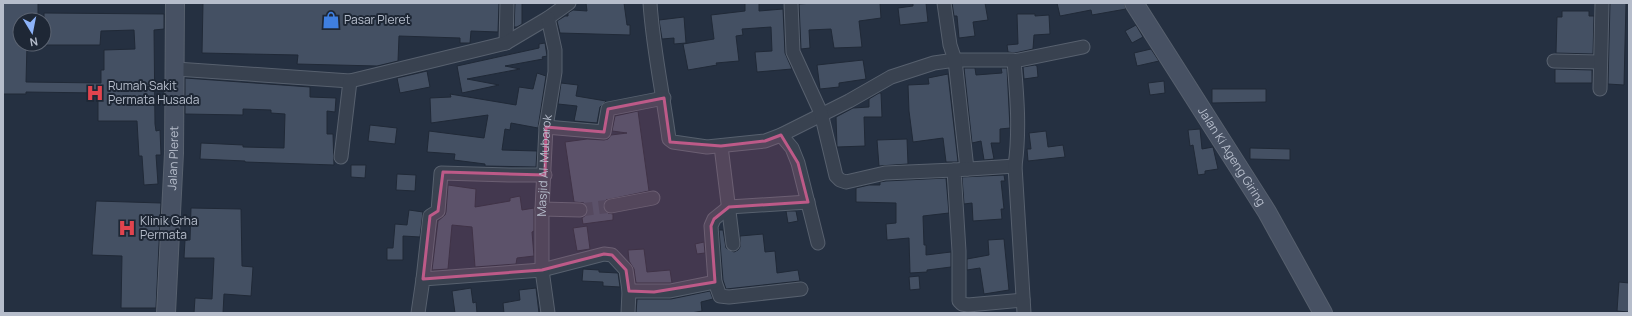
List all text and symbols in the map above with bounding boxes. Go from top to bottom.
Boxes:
shop icon: Pasar Pleret [321,10,341,30]
place label: Pasar Pleret [344,11,411,28]
north arrow [12,12,52,52]
text: N [29,34,39,50]
place label: Rumah Sakit Permata Husada [108,77,199,108]
hospital icon: Rumah Sakit Permata Husada [85,83,105,103]
street label: Jalan Ki Ageng Giring [1194,103,1270,209]
street label: Masjid Al-Mubarok [533,112,556,217]
street label: Jalan Pleret [163,126,182,191]
place label: Klinik Grha Permata [140,212,198,243]
hospital icon: Klinik Grha Permata [117,218,137,238]

